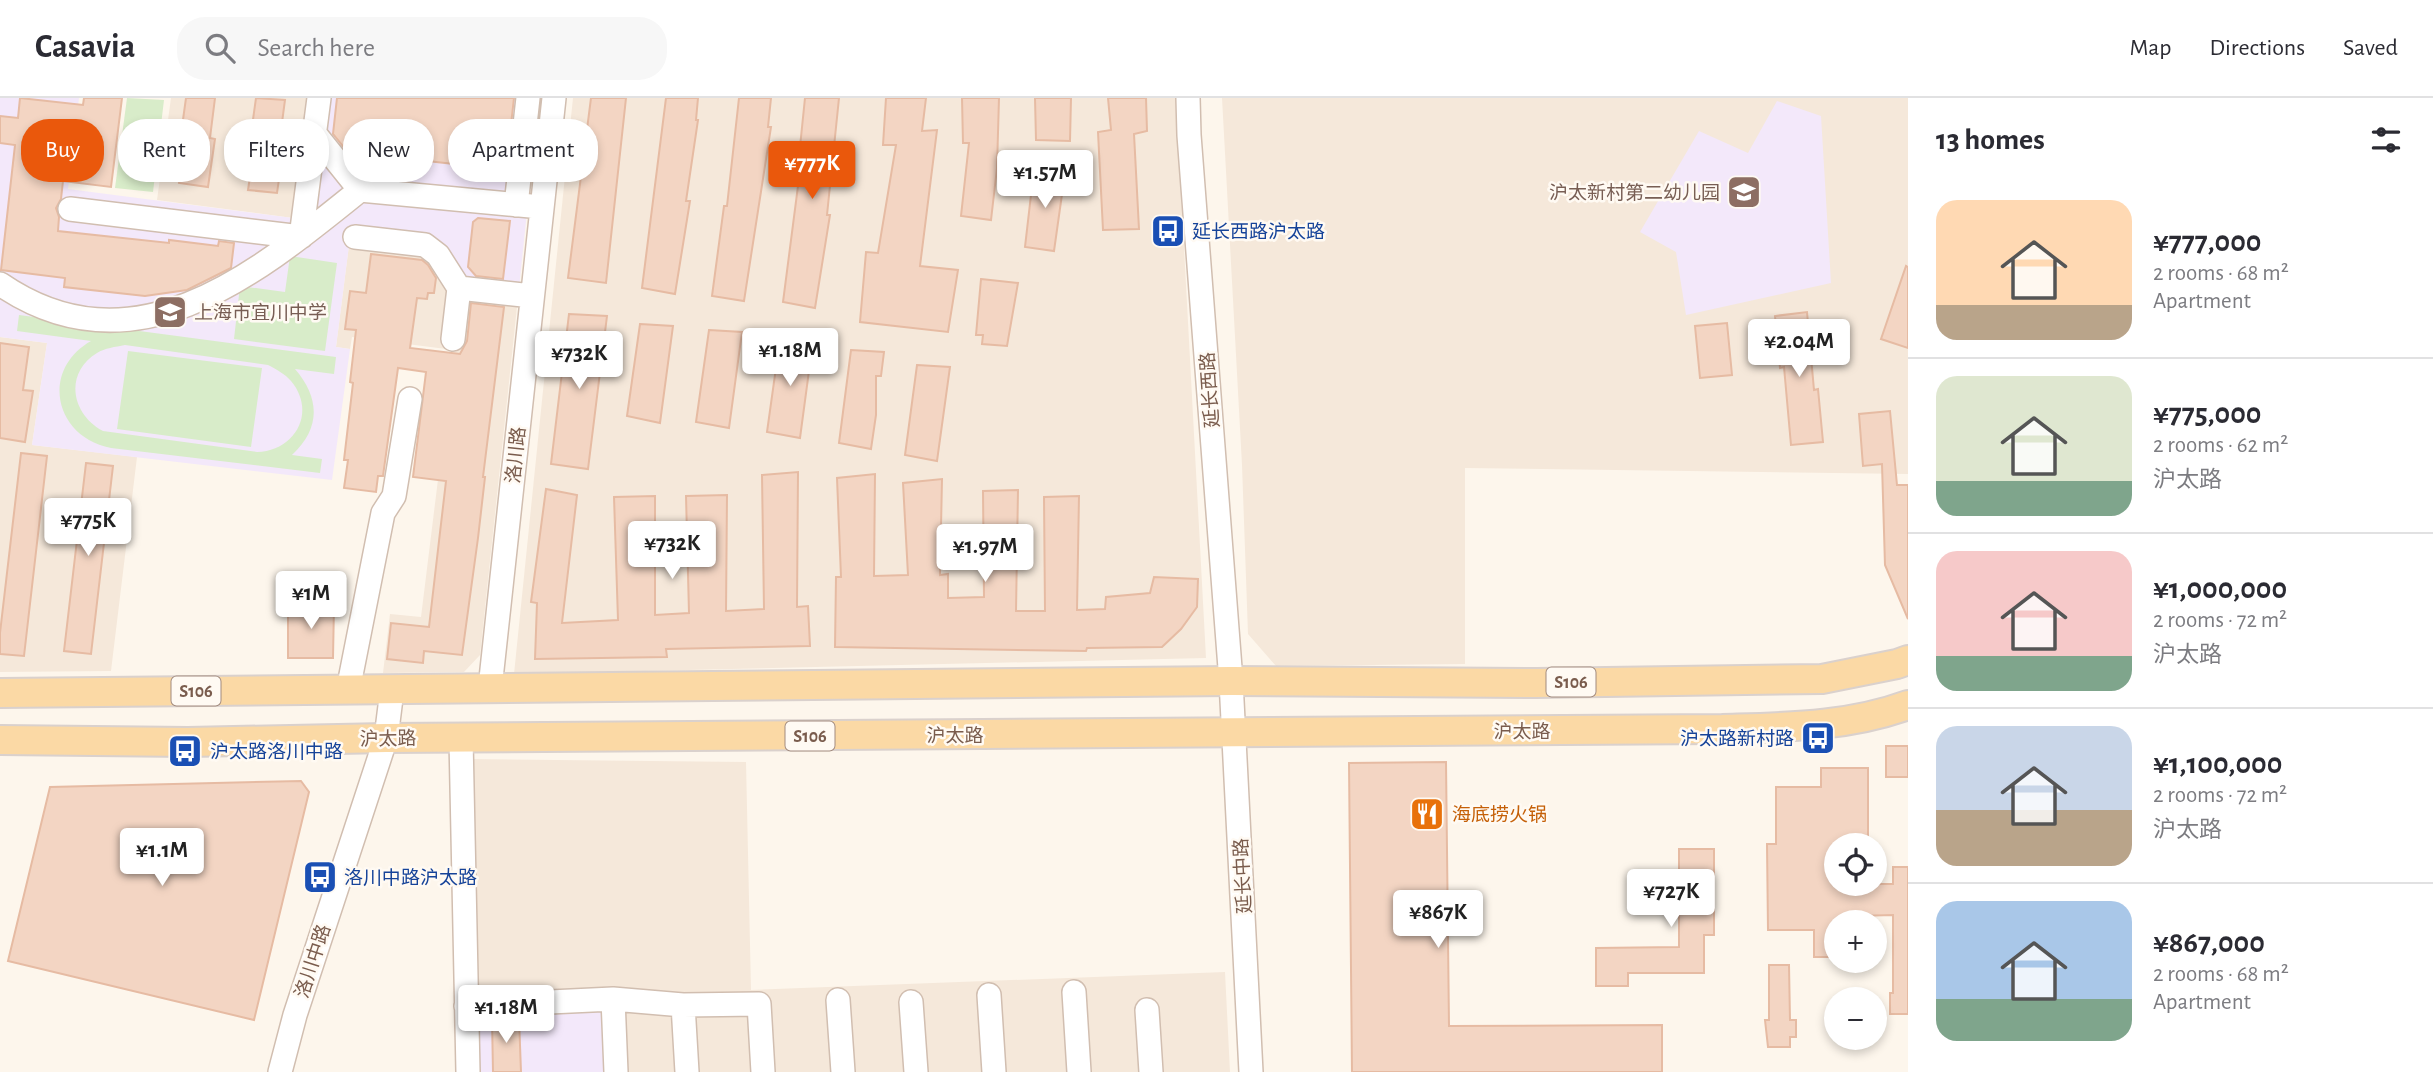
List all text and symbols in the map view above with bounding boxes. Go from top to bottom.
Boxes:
search box [177,17,667,80]
icon: search [201,29,239,67]
text: Casavia [35,31,135,64]
text: Search here [257,35,375,61]
text: Map [2129,36,2171,60]
text: Directions [2209,36,2305,60]
text: Saved [2343,36,2398,60]
chip: Buy [21,119,104,182]
chip: Rent [118,119,210,182]
chip: Filters [224,119,329,182]
chip: New [343,119,434,182]
chip: Apartment [448,119,598,182]
icon: filters [2367,121,2405,159]
text: 13 homes [1936,125,2045,155]
pin: ¥777K [763,141,861,201]
pin: ¥1.57M [988,150,1102,210]
text: ¥777K [784,152,840,175]
text: ¥1.57M [1013,161,1077,184]
school or university icon: 沪太新村第二幼儿园 [1725,173,1763,211]
place label: 沪太新村第二幼儿园 [1549,182,1720,203]
bus stop icon: 延长西路沪太路 [1149,212,1187,250]
place label: 延长西路沪太路 [1192,221,1325,242]
text: ¥777,000 [2153,227,2261,257]
icon: home [1992,228,2076,312]
text: 2 rooms · 68 m² [2153,262,2289,285]
text: Apartment [2153,290,2251,313]
school or university icon: 上海市宜川中学 [151,293,189,331]
place label: 上海市宜川中学 [194,302,327,323]
pin: ¥2.04M [1742,320,1856,379]
pin: ¥1.18M [733,328,847,388]
text: ¥2.04M [1764,330,1834,353]
pin: ¥732K [530,331,628,391]
text: ¥1.18M [758,339,822,362]
text: ¥732K [551,342,607,365]
street label: 延长西路 [1196,351,1223,429]
text: ¥775,000 [2153,399,2261,429]
icon: home [1992,404,2076,488]
street label: 洛川路 [502,426,529,485]
text: 2 rooms · 62 m² [2153,434,2288,457]
text: 沪太路 [2153,469,2222,492]
pin: ¥775K [39,498,137,558]
text: ¥775K [60,509,116,532]
pin: ¥732K [623,522,721,581]
pin: ¥1.97M [928,524,1042,584]
text: ¥732K [644,532,700,555]
text: ¥1.97M [952,535,1018,558]
pin: ¥1M [277,572,345,631]
text: ¥1,000,000 [2153,574,2287,604]
icon: home [1992,579,2076,663]
text: ¥1M [292,582,330,605]
text: 2 rooms · 72 m² [2153,609,2287,632]
text: 沪太路 [2153,644,2222,667]
road number: S106 [1546,668,1596,696]
road number: S106 [172,676,220,706]
bus stop icon: 沪太路新村路 [1799,719,1837,757]
road number: S106 [786,722,834,750]
street label: 沪太路 [1493,722,1551,742]
street label: 沪太路 [926,726,984,746]
place label: 沪太路新村路 [1680,728,1794,749]
street label: 沪太路 [359,729,417,749]
bus stop icon: 沪太路洛川中路 [166,732,204,770]
place label: 沪太路洛川中路 [210,741,343,762]
text: ¥1,100,000 [2153,749,2282,779]
icon: home [1992,754,2076,838]
text: 2 rooms · 72 m² [2153,784,2287,807]
restaurant icon: 海底捞火锅 [1408,795,1446,833]
place label: 海底捞火锅 [1452,804,1547,825]
text: 沪太路 [2153,819,2222,842]
pin: ¥1.1M [113,828,211,888]
map controls [1824,833,1887,1050]
button: locate [1824,833,1887,896]
street label: 延长中路 [1230,837,1255,914]
text: ¥1.1M [136,839,188,862]
bus stop icon: 洛川中路沪太路 [301,858,339,896]
place label: 洛川中路沪太路 [344,867,477,888]
pin: ¥727K [1622,870,1720,929]
text: ¥727K [1643,880,1699,903]
pin: ¥867K [1389,890,1487,950]
text: ¥867K [1409,901,1467,924]
button: + [1824,910,1887,973]
street label: 洛川中路 [291,922,334,1001]
text: ¥867,000 [2153,928,2265,958]
icon: home [1992,929,2076,1013]
text: 2 rooms · 68 m² [2153,963,2289,986]
pin: ¥1.18M [449,986,563,1045]
button: − [1824,987,1887,1050]
text: Apartment [2153,991,2251,1014]
text: ¥1.18M [474,996,538,1019]

